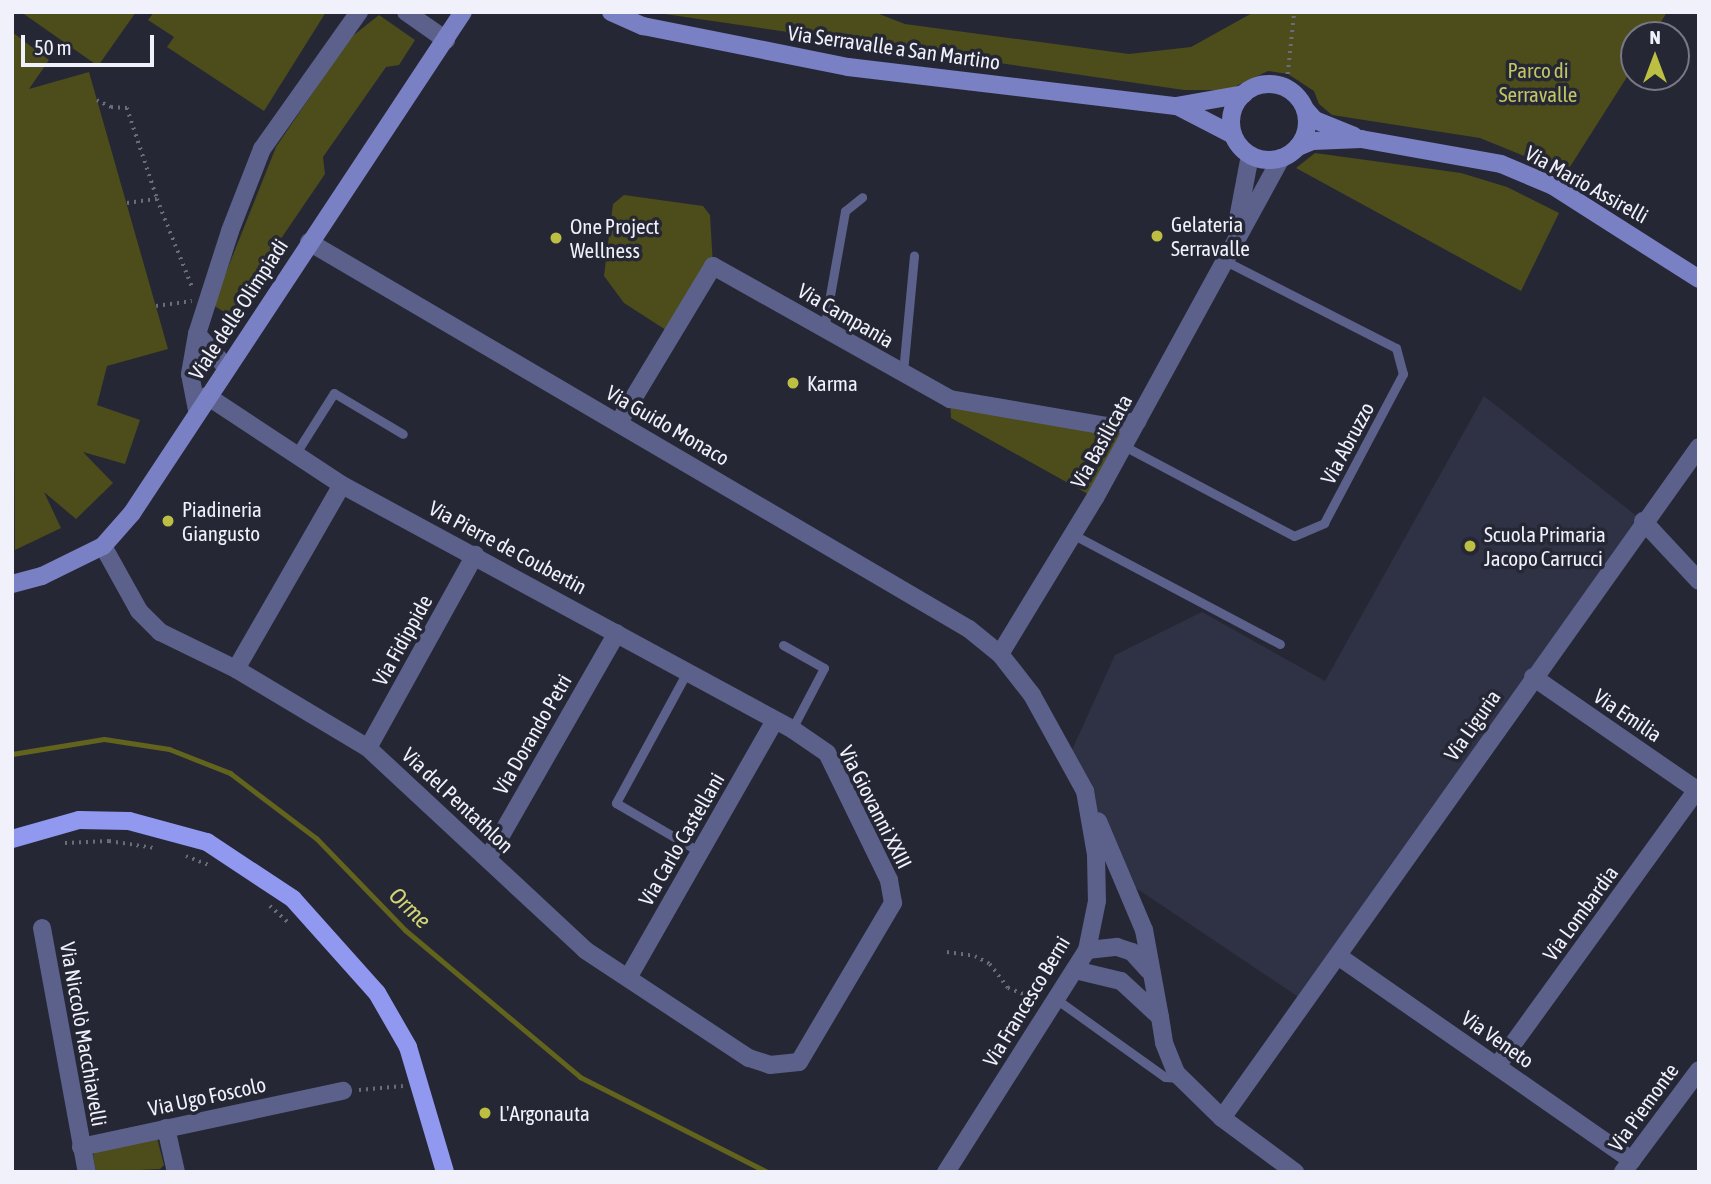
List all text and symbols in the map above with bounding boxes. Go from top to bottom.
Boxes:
street label: Via Serravalle a San Martino [786,20,1002,74]
scale bar [24,21,158,65]
north arrow [1620,21,1690,91]
text: N [1649,26,1661,48]
text: 50 m [34,35,72,59]
park label: Parco di Serravalle [1499,57,1577,107]
street label: Via Mario Assirelli [1521,140,1653,228]
place label: Gelateria Serravalle [1171,211,1250,261]
place label: One Project Wellness [570,213,659,263]
marker: Gelateria Serravalle [1149,228,1165,244]
marker: One Project Wellness [548,230,564,246]
street label: Viale delle Olimpiadi [183,234,293,384]
street label: Via Campania [794,277,898,353]
place label: Karma [807,370,858,396]
marker: Karma [785,375,801,391]
street label: Via Guido Monaco [602,380,734,470]
street label: Via Basilicata [1065,390,1137,492]
street label: Via Abruzzo [1315,398,1379,488]
street label: Via Pierre de Coubertin [425,495,591,599]
place label: Piadineria Giangusto [182,496,262,546]
marker: Piadineria Giangusto [160,513,176,529]
place label: Scuola Primaria Jacopo Carrucci [1484,521,1606,571]
marker: Scuola Primaria Jacopo Carrucci [1462,538,1478,554]
street label: Via Fidippide [367,590,437,690]
street label: Via Dorando Petri [487,669,577,799]
street label: Via Emilia [1589,683,1667,747]
street label: Via Liguria [1439,685,1505,765]
street label: Via Giovanni XXIII [834,741,918,873]
street label: Via del Pentathlon [397,742,519,858]
street label: Via Carlo Castellani [633,768,729,910]
street label: Via Lombardia [1537,861,1623,965]
water label: Orme [383,882,437,934]
street label: Via Francesco Berni [977,931,1075,1071]
street label: Via Niccolò Macchiavelli [55,940,113,1128]
street label: Via Veneto [1457,1005,1539,1073]
street label: Via Piemonte [1603,1058,1683,1156]
street label: Via Ugo Foscolo [146,1071,268,1121]
place label: L'Argonauta [499,1100,590,1126]
marker: L'Argonauta [477,1105,493,1121]

